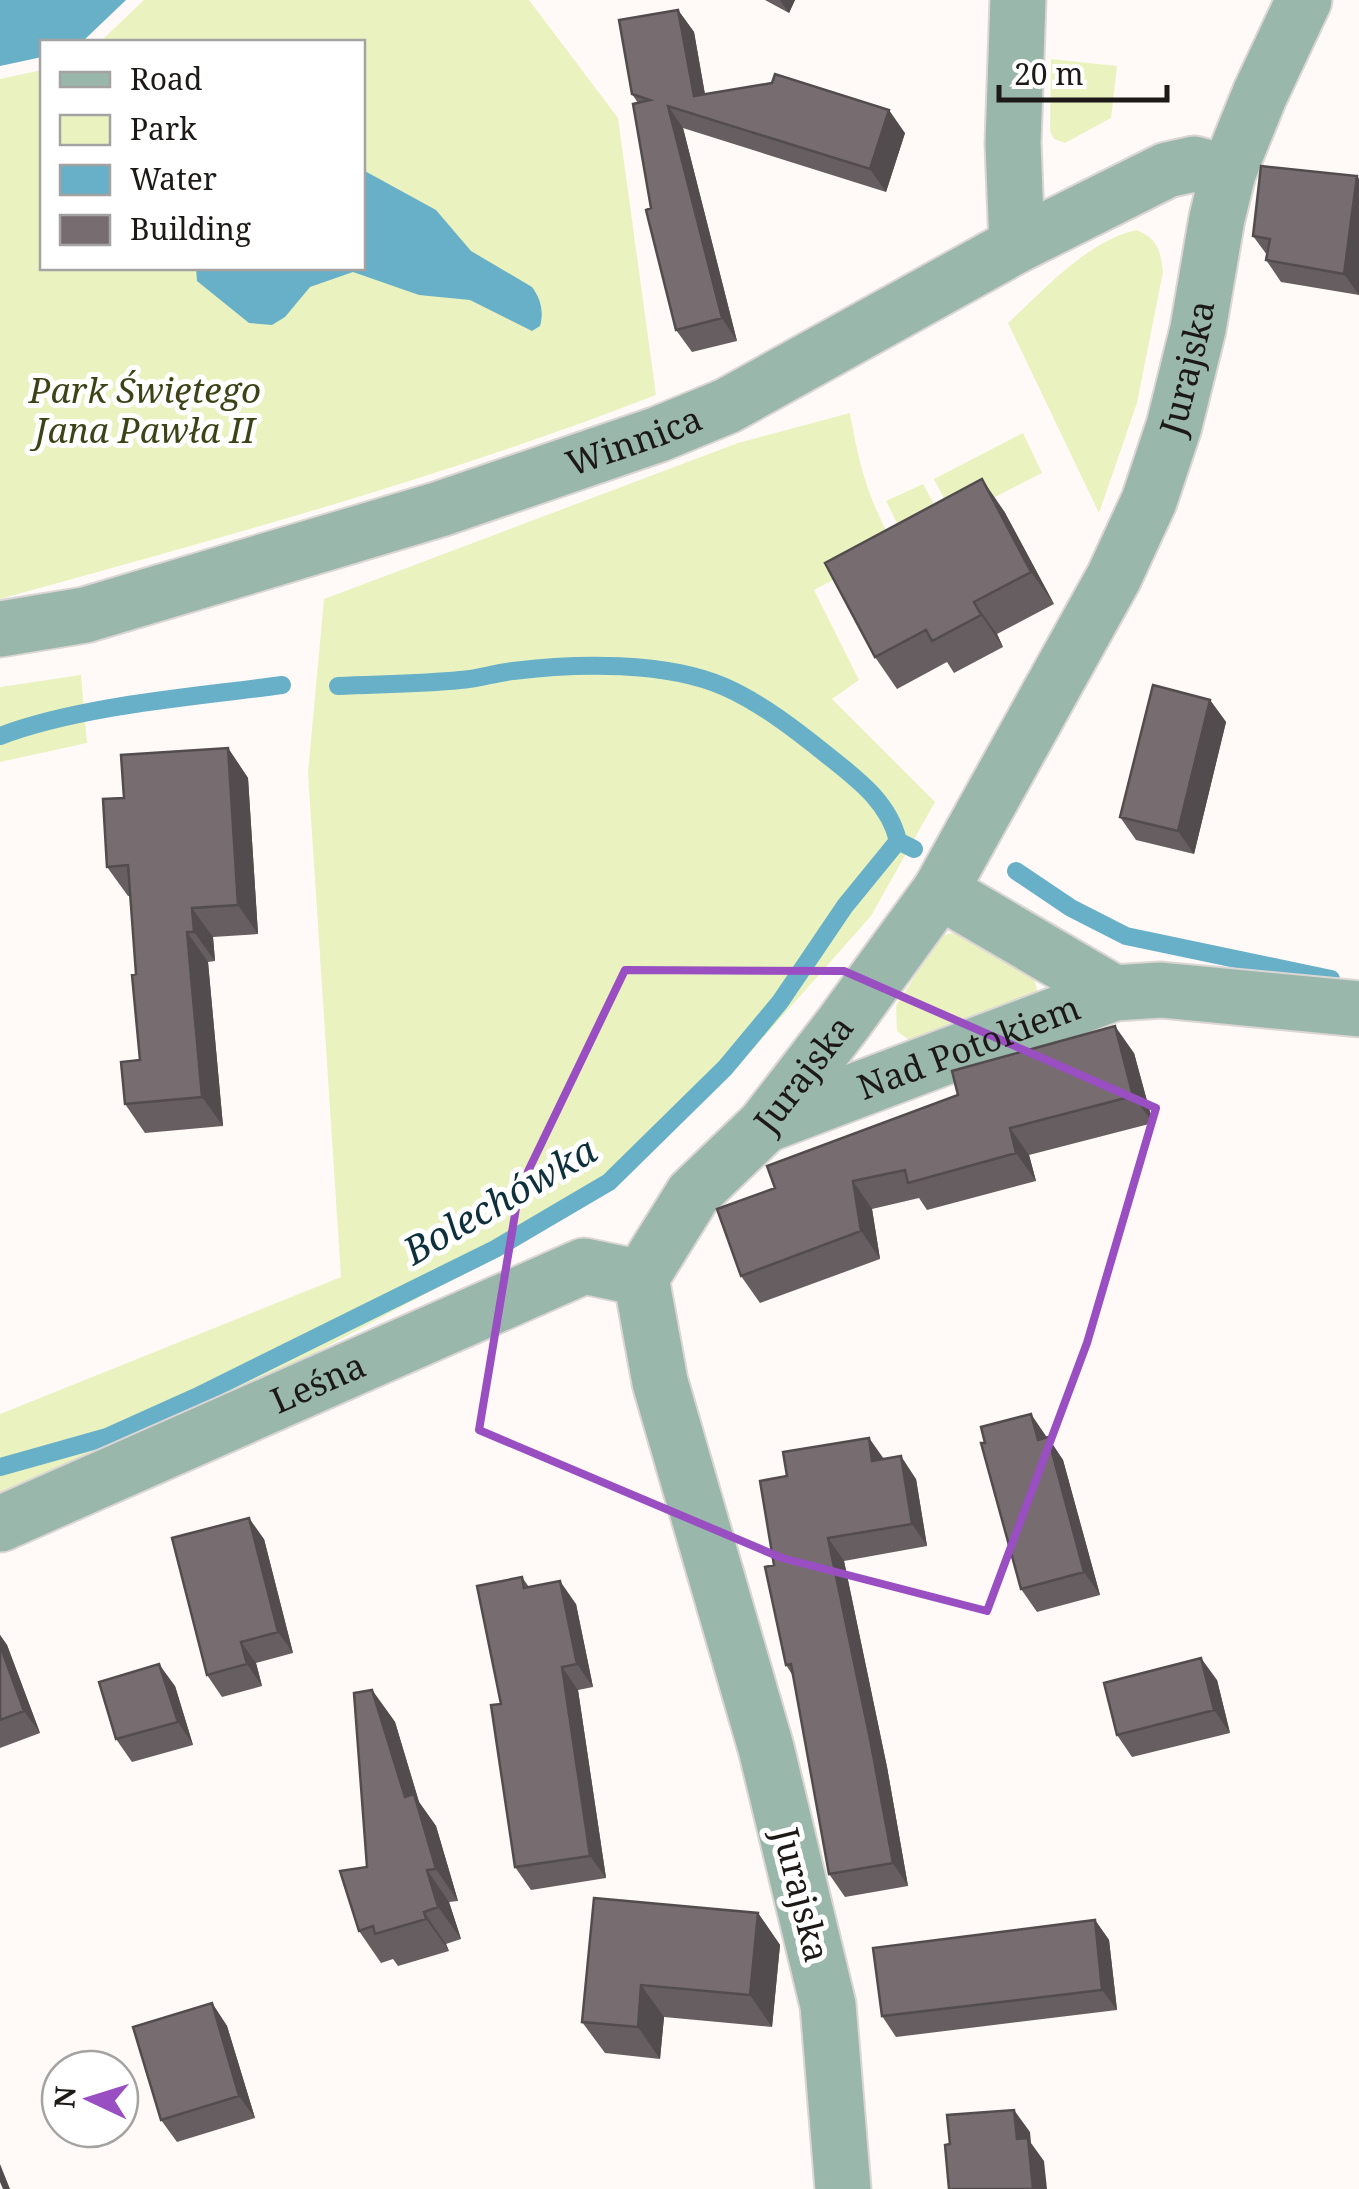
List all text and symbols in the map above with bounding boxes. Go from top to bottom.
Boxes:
legend [40,40,365,270]
scale bar [999,40,1166,102]
text: 20 m [1014,53,1084,94]
text: Road [130,58,202,99]
text: Park [130,108,197,149]
text: Water [130,158,217,199]
text: Building [130,208,251,249]
street label: Jurajska [1147,297,1224,442]
park label: Park Świętego Jana Pawła II [28,366,261,453]
street label: Winnica [559,394,708,486]
street label: Nad Potokiem [850,983,1086,1110]
street label: Jurajska [742,1005,863,1143]
water label: Bolechówka [392,1123,605,1276]
street label: Leśna [263,1341,372,1423]
street label: Jurajska [763,1822,842,1967]
north arrow [40,2049,140,2149]
text: N [44,2085,84,2110]

